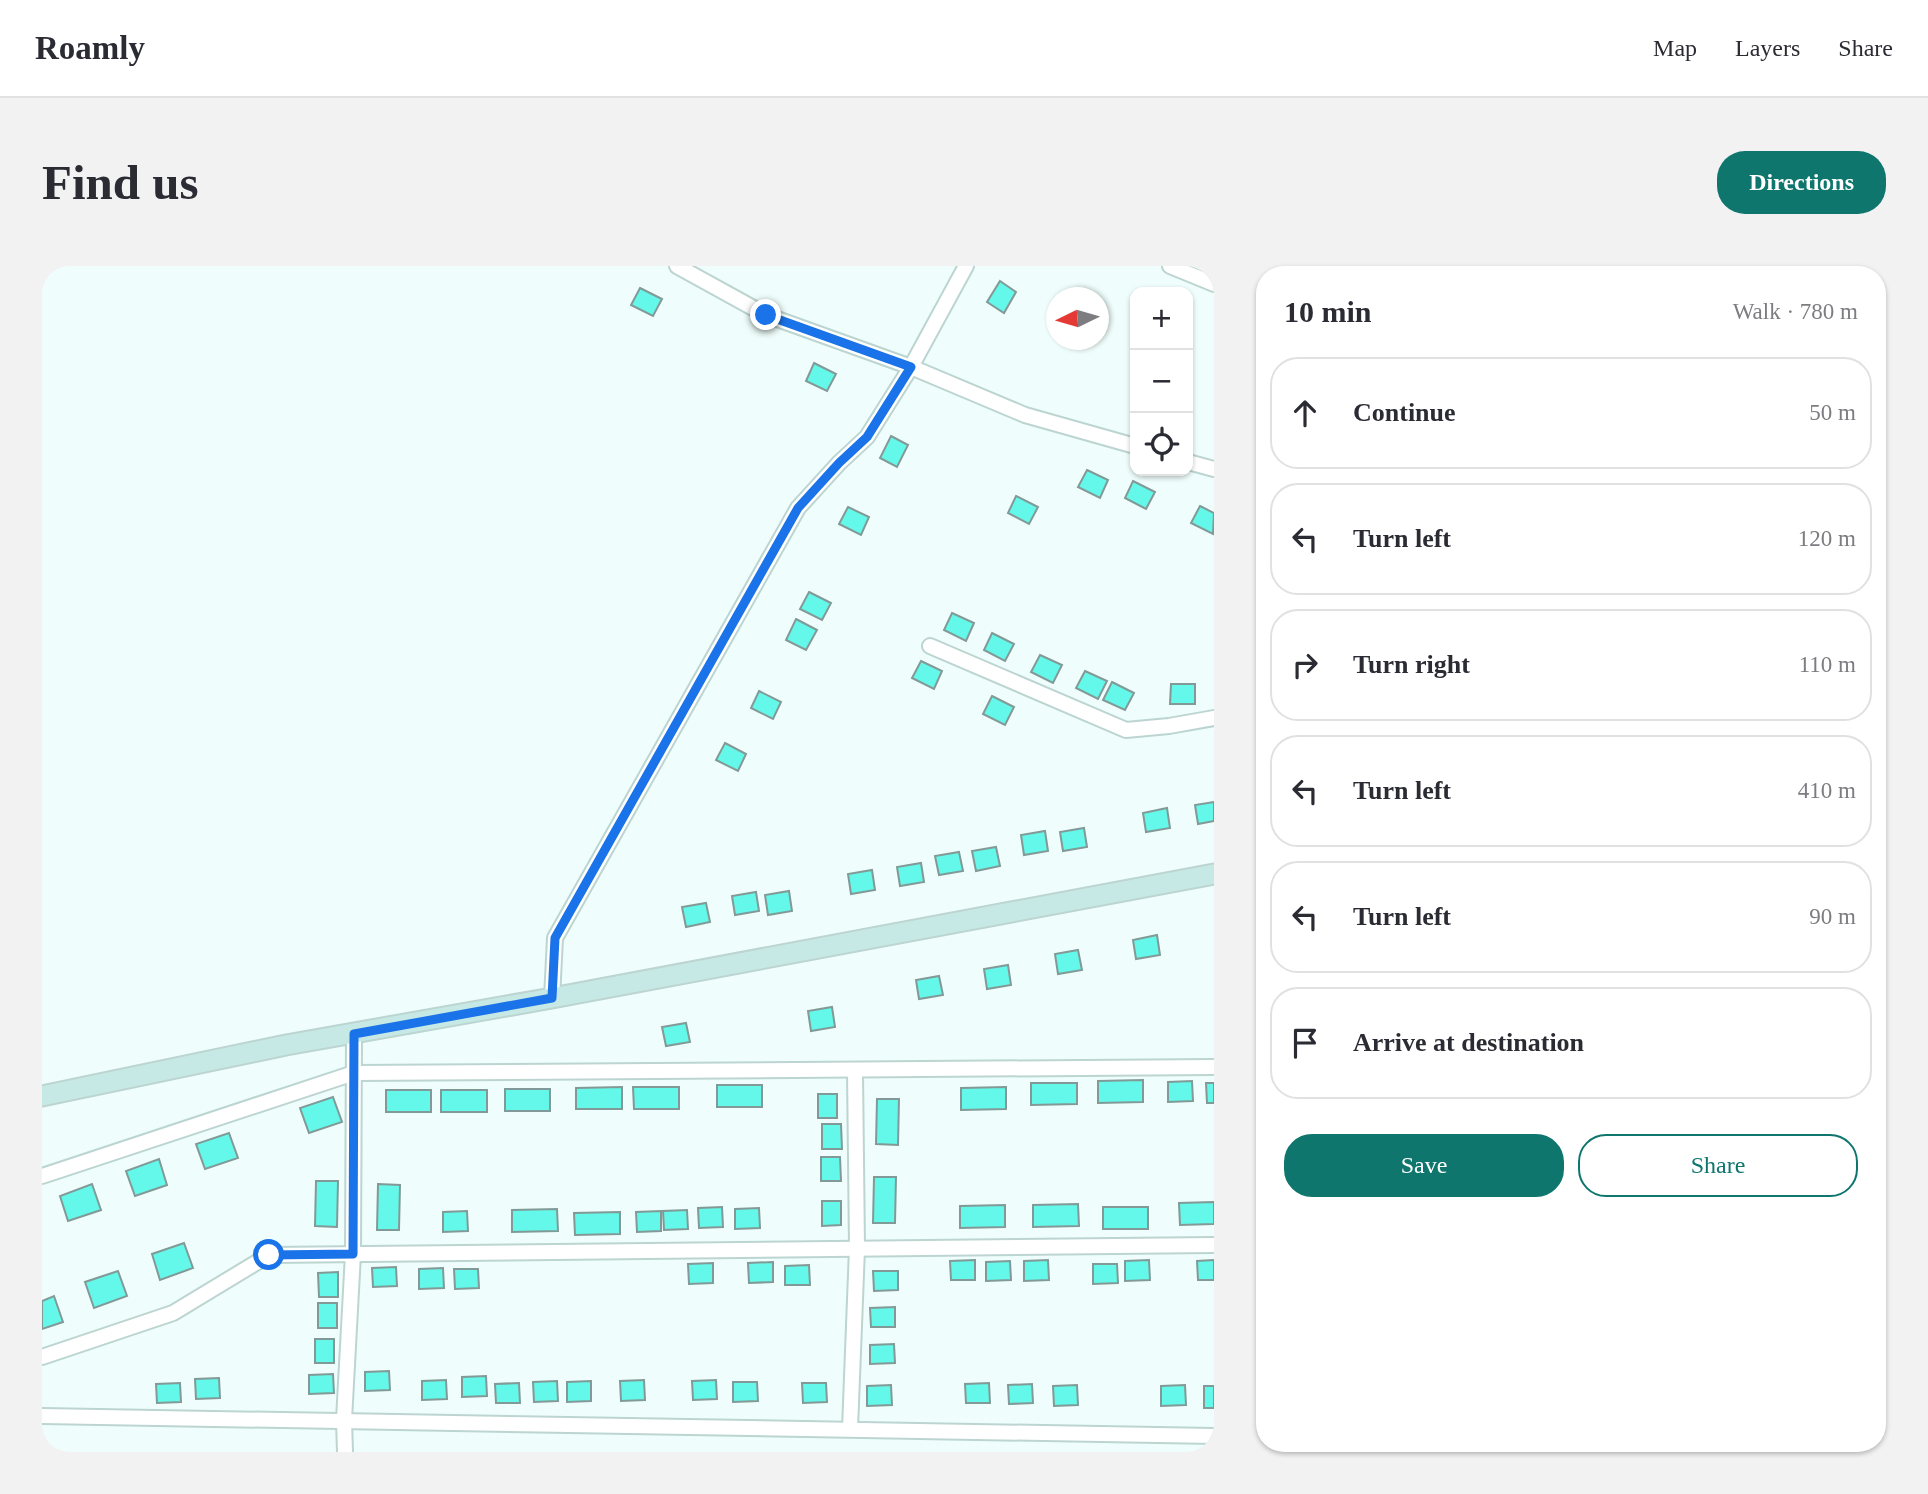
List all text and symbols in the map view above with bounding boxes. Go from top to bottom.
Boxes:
text: Roamly [35,30,145,66]
text: Map [1653,35,1697,61]
text: Layers [1735,35,1800,61]
text: Share [1838,35,1893,61]
button: Directions [1717,151,1886,214]
text: Find us [42,155,199,210]
north arrow [1046,287,1109,350]
map controls [1130,287,1193,476]
button: + [1130,287,1193,350]
text: 10 min [1284,295,1372,328]
route end [750,299,781,330]
text: Walk · 780 m [1733,299,1858,324]
button: − [1130,350,1193,413]
icon: ahead [1286,394,1324,432]
text: Continue [1353,398,1456,427]
text: 50 m [1809,400,1856,425]
button: locate [1130,413,1193,476]
icon: left [1286,520,1324,558]
text: Turn left [1353,524,1451,553]
text: 120 m [1798,526,1856,551]
icon: right [1286,646,1324,684]
text: Turn right [1353,650,1470,679]
text: 110 m [1799,652,1856,677]
icon: left [1286,772,1324,810]
text: Turn left [1353,776,1451,805]
text: 410 m [1798,778,1856,803]
icon: left [1286,898,1324,936]
text: Turn left [1353,902,1451,931]
text: 90 m [1809,904,1856,929]
icon: arrive [1286,1024,1324,1062]
text: Arrive at destination [1353,1028,1584,1057]
button: Save [1284,1134,1564,1197]
button: Share [1578,1134,1858,1197]
route start [253,1239,284,1270]

